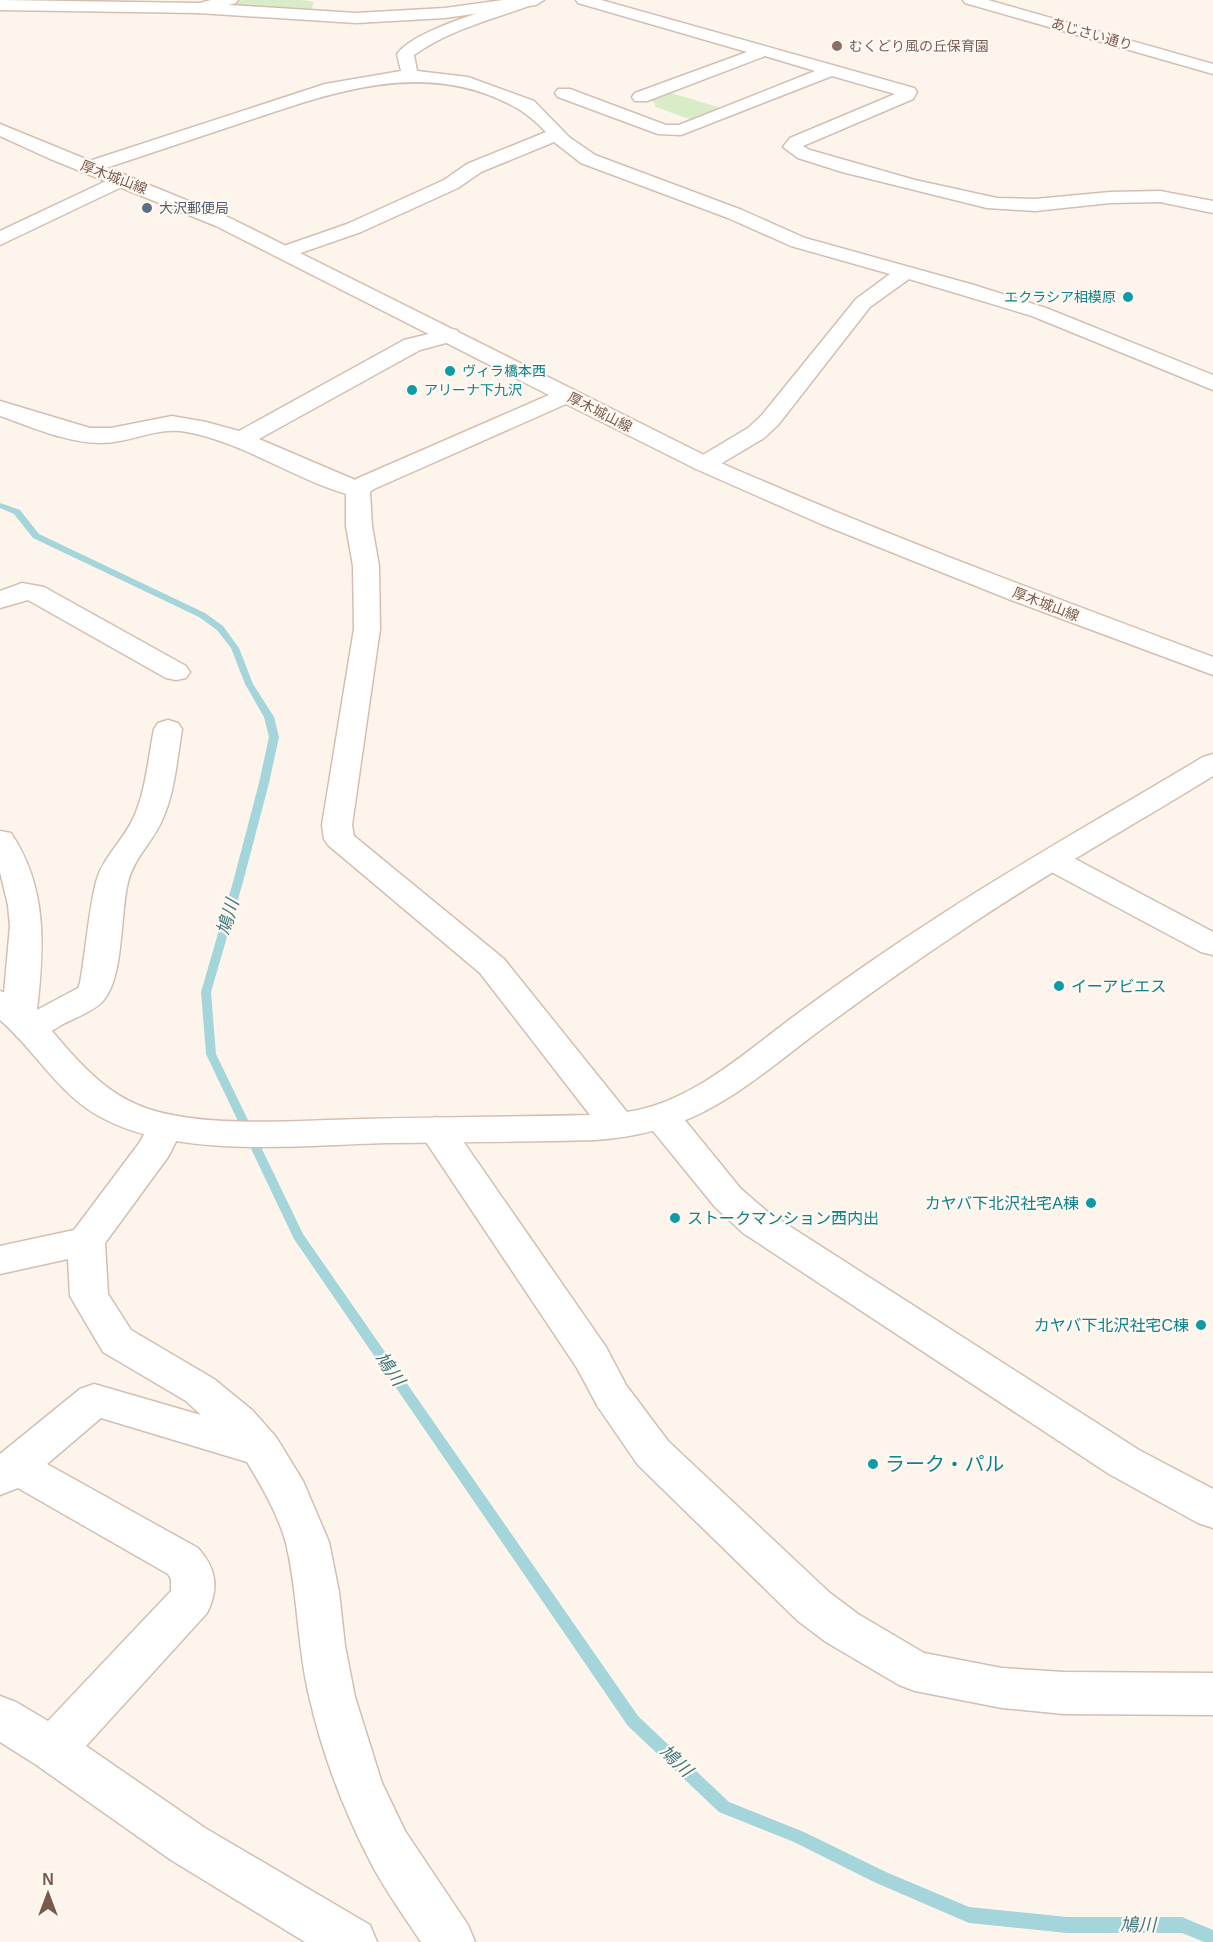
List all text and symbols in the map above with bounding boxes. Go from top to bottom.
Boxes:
street label: あじさい通り [1049,15,1135,53]
place label: むくどり風の丘保育園 [849,38,989,54]
marker: むくどり風の丘保育園 [830,39,844,53]
street label: 厚木城山線 [78,157,150,197]
place label: 大沢郵便局 [159,200,229,216]
marker: 大沢郵便局 [140,201,154,215]
place label: エクラシア相模原 [1004,289,1116,305]
marker: エクラシア相模原 [1121,290,1135,304]
place label: ヴィラ橋本西 [462,363,546,379]
marker: ヴィラ橋本西 [443,364,457,378]
place label: アリーナ下九沢 [424,382,522,398]
marker: アリーナ下九沢 [405,383,419,397]
street label: 厚木城山線 [565,389,635,435]
street label: 厚木城山線 [1010,584,1082,624]
water label: 鳩川 [213,895,243,937]
place label: イーアビエス [1071,978,1166,995]
marker: イーアビエス [1052,979,1066,993]
place label: カヤバ下北沢社宅A棟 [925,1195,1079,1212]
marker: カヤバ下北沢社宅A棟 [1084,1196,1098,1210]
place label: ストークマンション西内出 [687,1210,879,1227]
marker: ストークマンション西内出 [668,1211,682,1225]
place label: カヤバ下北沢社宅C棟 [1034,1317,1189,1334]
marker: カヤバ下北沢社宅C棟 [1194,1318,1208,1332]
water label: 鳩川 [371,1349,410,1391]
place label: ラーク・パル [885,1453,1005,1475]
marker: ラーク・パル [866,1457,880,1471]
water label: 鳩川 [656,1741,697,1782]
north arrow [18,1864,78,1924]
text: N [42,1871,54,1888]
water label: 鳩川 [1120,1915,1158,1935]

